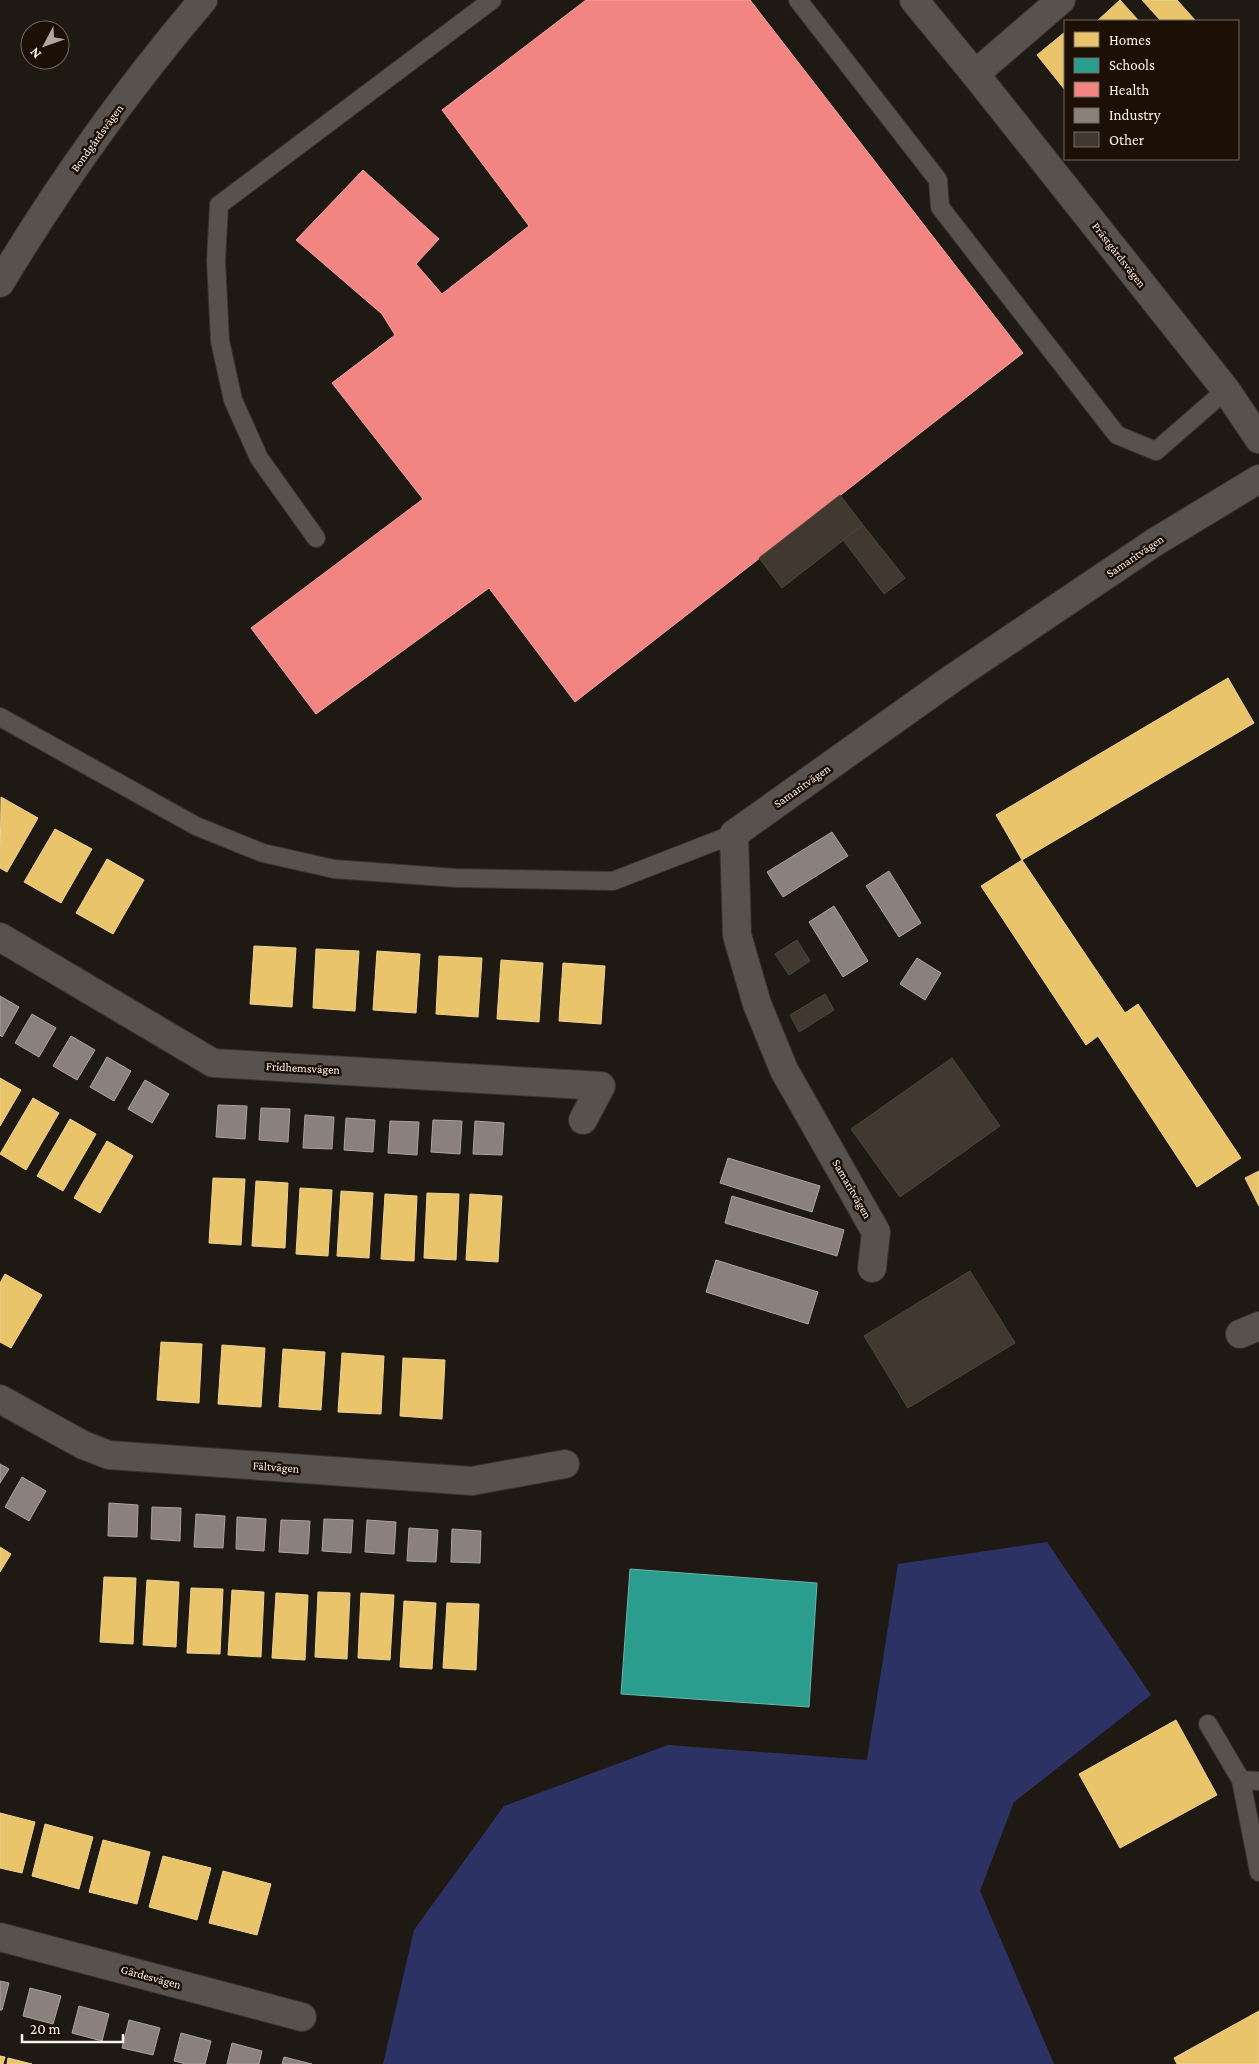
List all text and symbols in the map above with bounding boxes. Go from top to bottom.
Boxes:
north arrow [20,20,70,70]
legend [1064,20,1239,160]
text: Homes [1109,32,1151,48]
text: N [26,44,44,62]
text: Schools [1109,57,1155,73]
text: Health [1109,82,1149,98]
street label: Bondgårdsvägen [68,101,127,174]
text: Industry [1109,107,1161,124]
text: Other [1109,132,1145,148]
street label: Prästgårdsvägen [1089,220,1149,291]
street label: Samaritvägen [1104,531,1167,580]
street label: Samaritvägen [771,761,834,811]
street label: Fridhemsvägen [266,1059,341,1077]
street label: Samaritvägen [829,1157,875,1222]
street label: Fältvägen [252,1458,300,1476]
street label: Gärdesvägen [119,1962,183,1992]
scale bar [22,2012,124,2044]
text: 20 m [30,2021,61,2037]

